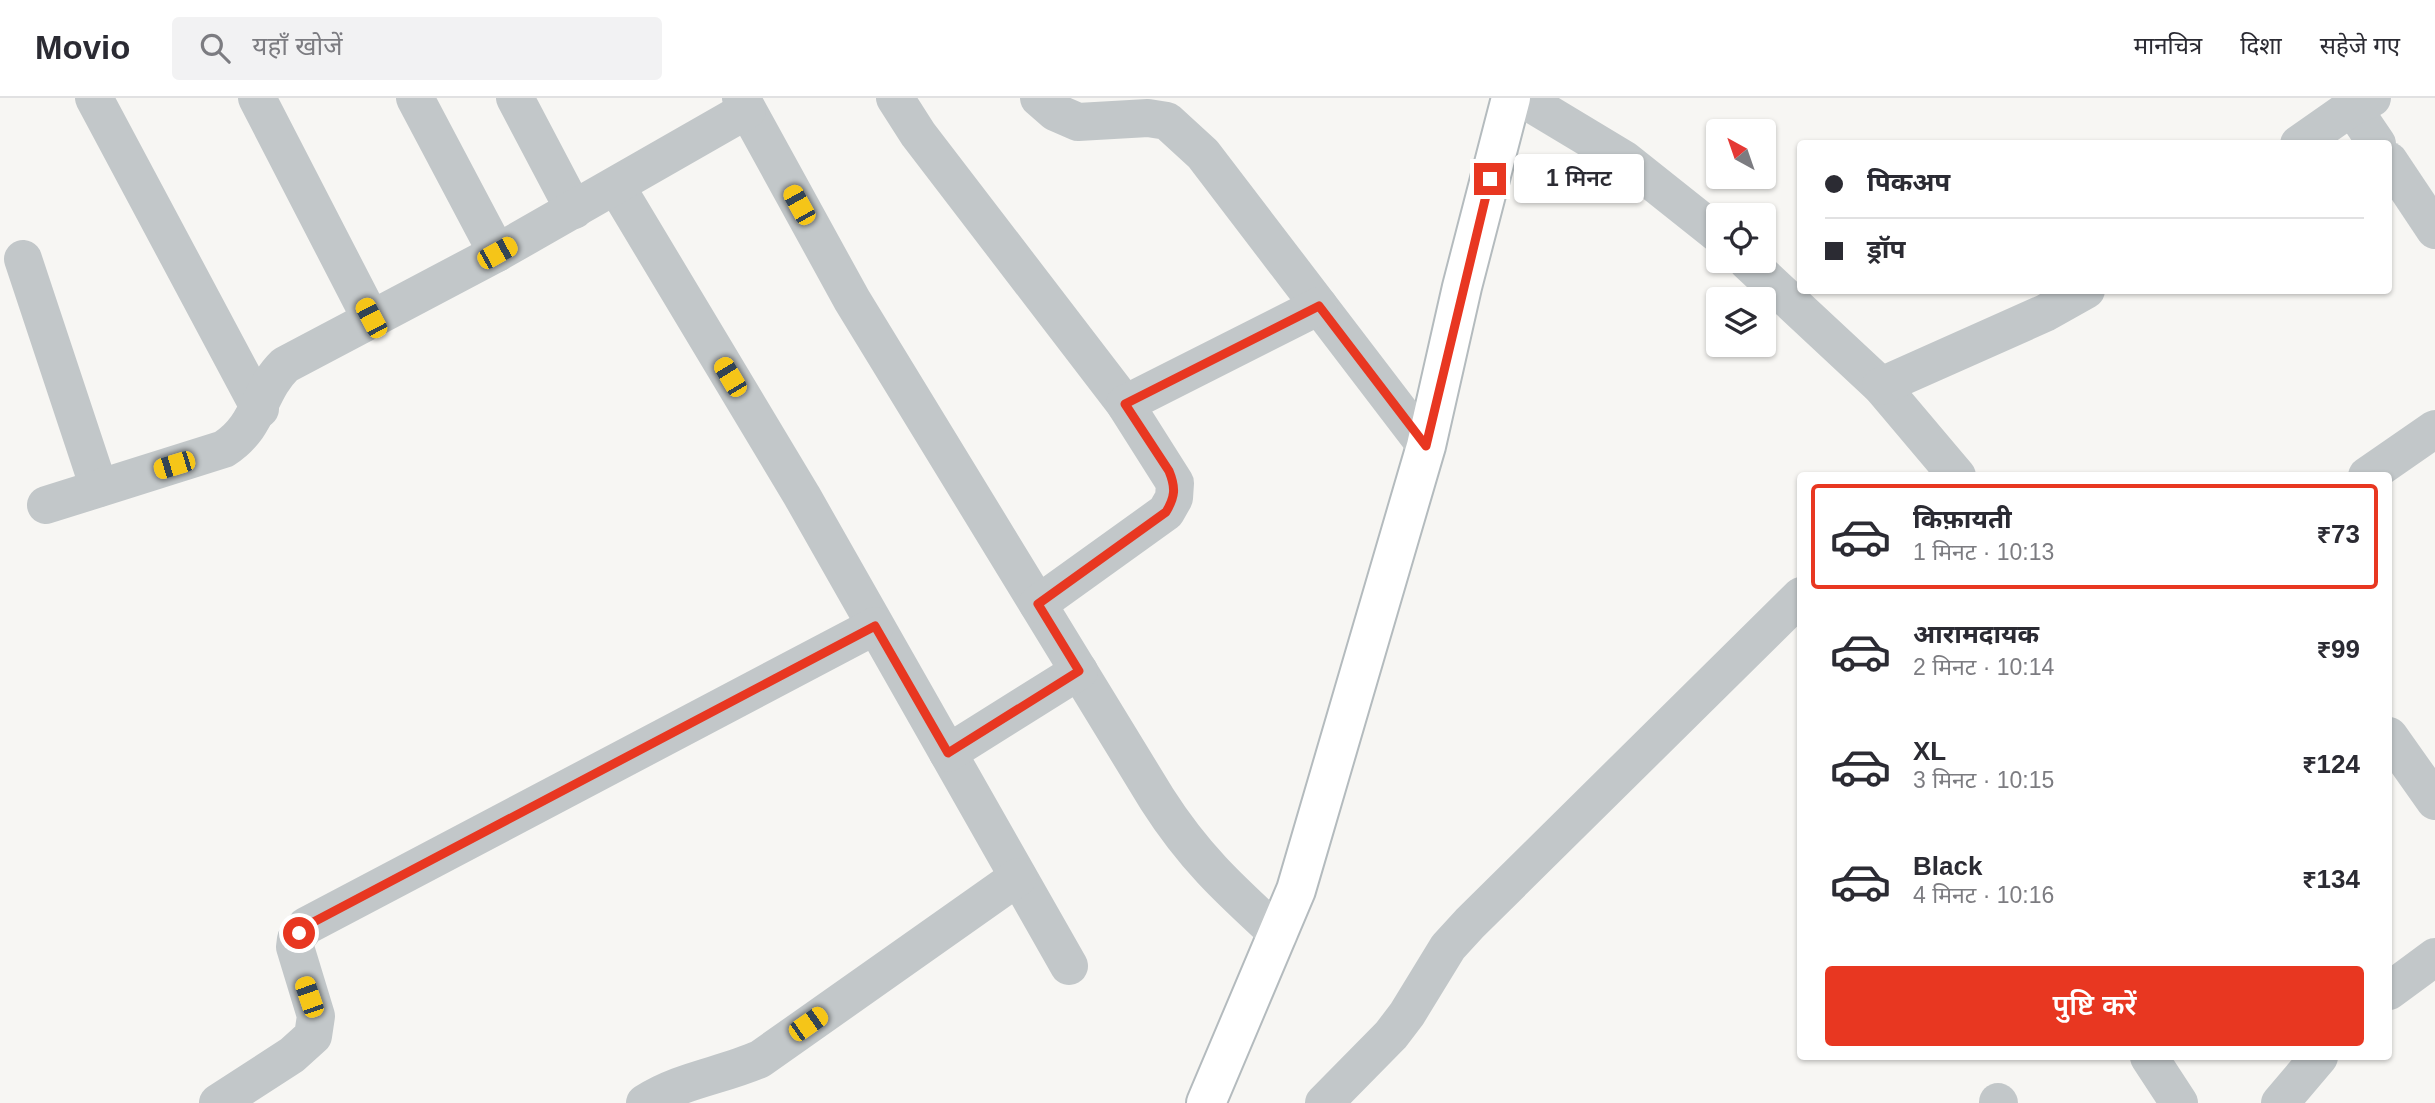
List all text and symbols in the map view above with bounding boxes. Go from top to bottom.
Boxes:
search box [172,17,662,80]
text: Movio [35,29,130,66]
icon: search [196,29,234,67]
text: यहाँ खोजें [252,31,342,61]
text: मानचित्र [2134,32,2202,59]
text: दिशा [2240,32,2282,59]
text: सहेजे गए [2320,32,2400,59]
north arrow [1706,119,1776,189]
map controls [1706,119,1776,357]
callout: 1 मिनट [1514,154,1644,204]
route end [1474,163,1506,195]
text: 1 मिनट [1546,165,1612,191]
text: पिकअप [1867,167,1950,197]
car [780,182,819,228]
button: locate [1706,203,1776,273]
car [474,234,521,272]
text: ड्रॉप [1867,234,1905,264]
button: layers [1706,287,1776,357]
car [352,295,391,341]
car [711,354,750,400]
car [151,449,198,481]
text: किफ़ायती [1913,504,2012,534]
icon: car [1829,505,1892,568]
text: ₹73 [2316,519,2360,549]
text: 1 मिनट · 10:13 [1913,539,2054,565]
text: आरामदायक [1913,619,2039,649]
icon: car [1829,620,1892,683]
text: ₹99 [2316,634,2360,664]
text: 2 मिनट · 10:14 [1913,654,2054,680]
icon: car [1829,735,1892,798]
text: XL [1913,736,1946,766]
text: ₹124 [2302,749,2360,779]
text: 3 मिनट · 10:15 [1913,767,2054,793]
icon: car [1829,850,1892,913]
text: Black [1913,851,1982,881]
text: ₹134 [2302,864,2360,894]
text: 4 मिनट · 10:16 [1913,882,2054,908]
route start [283,917,315,949]
button: पुष्टि करें [1825,966,2364,1046]
car [293,974,326,1020]
car [785,1003,832,1045]

